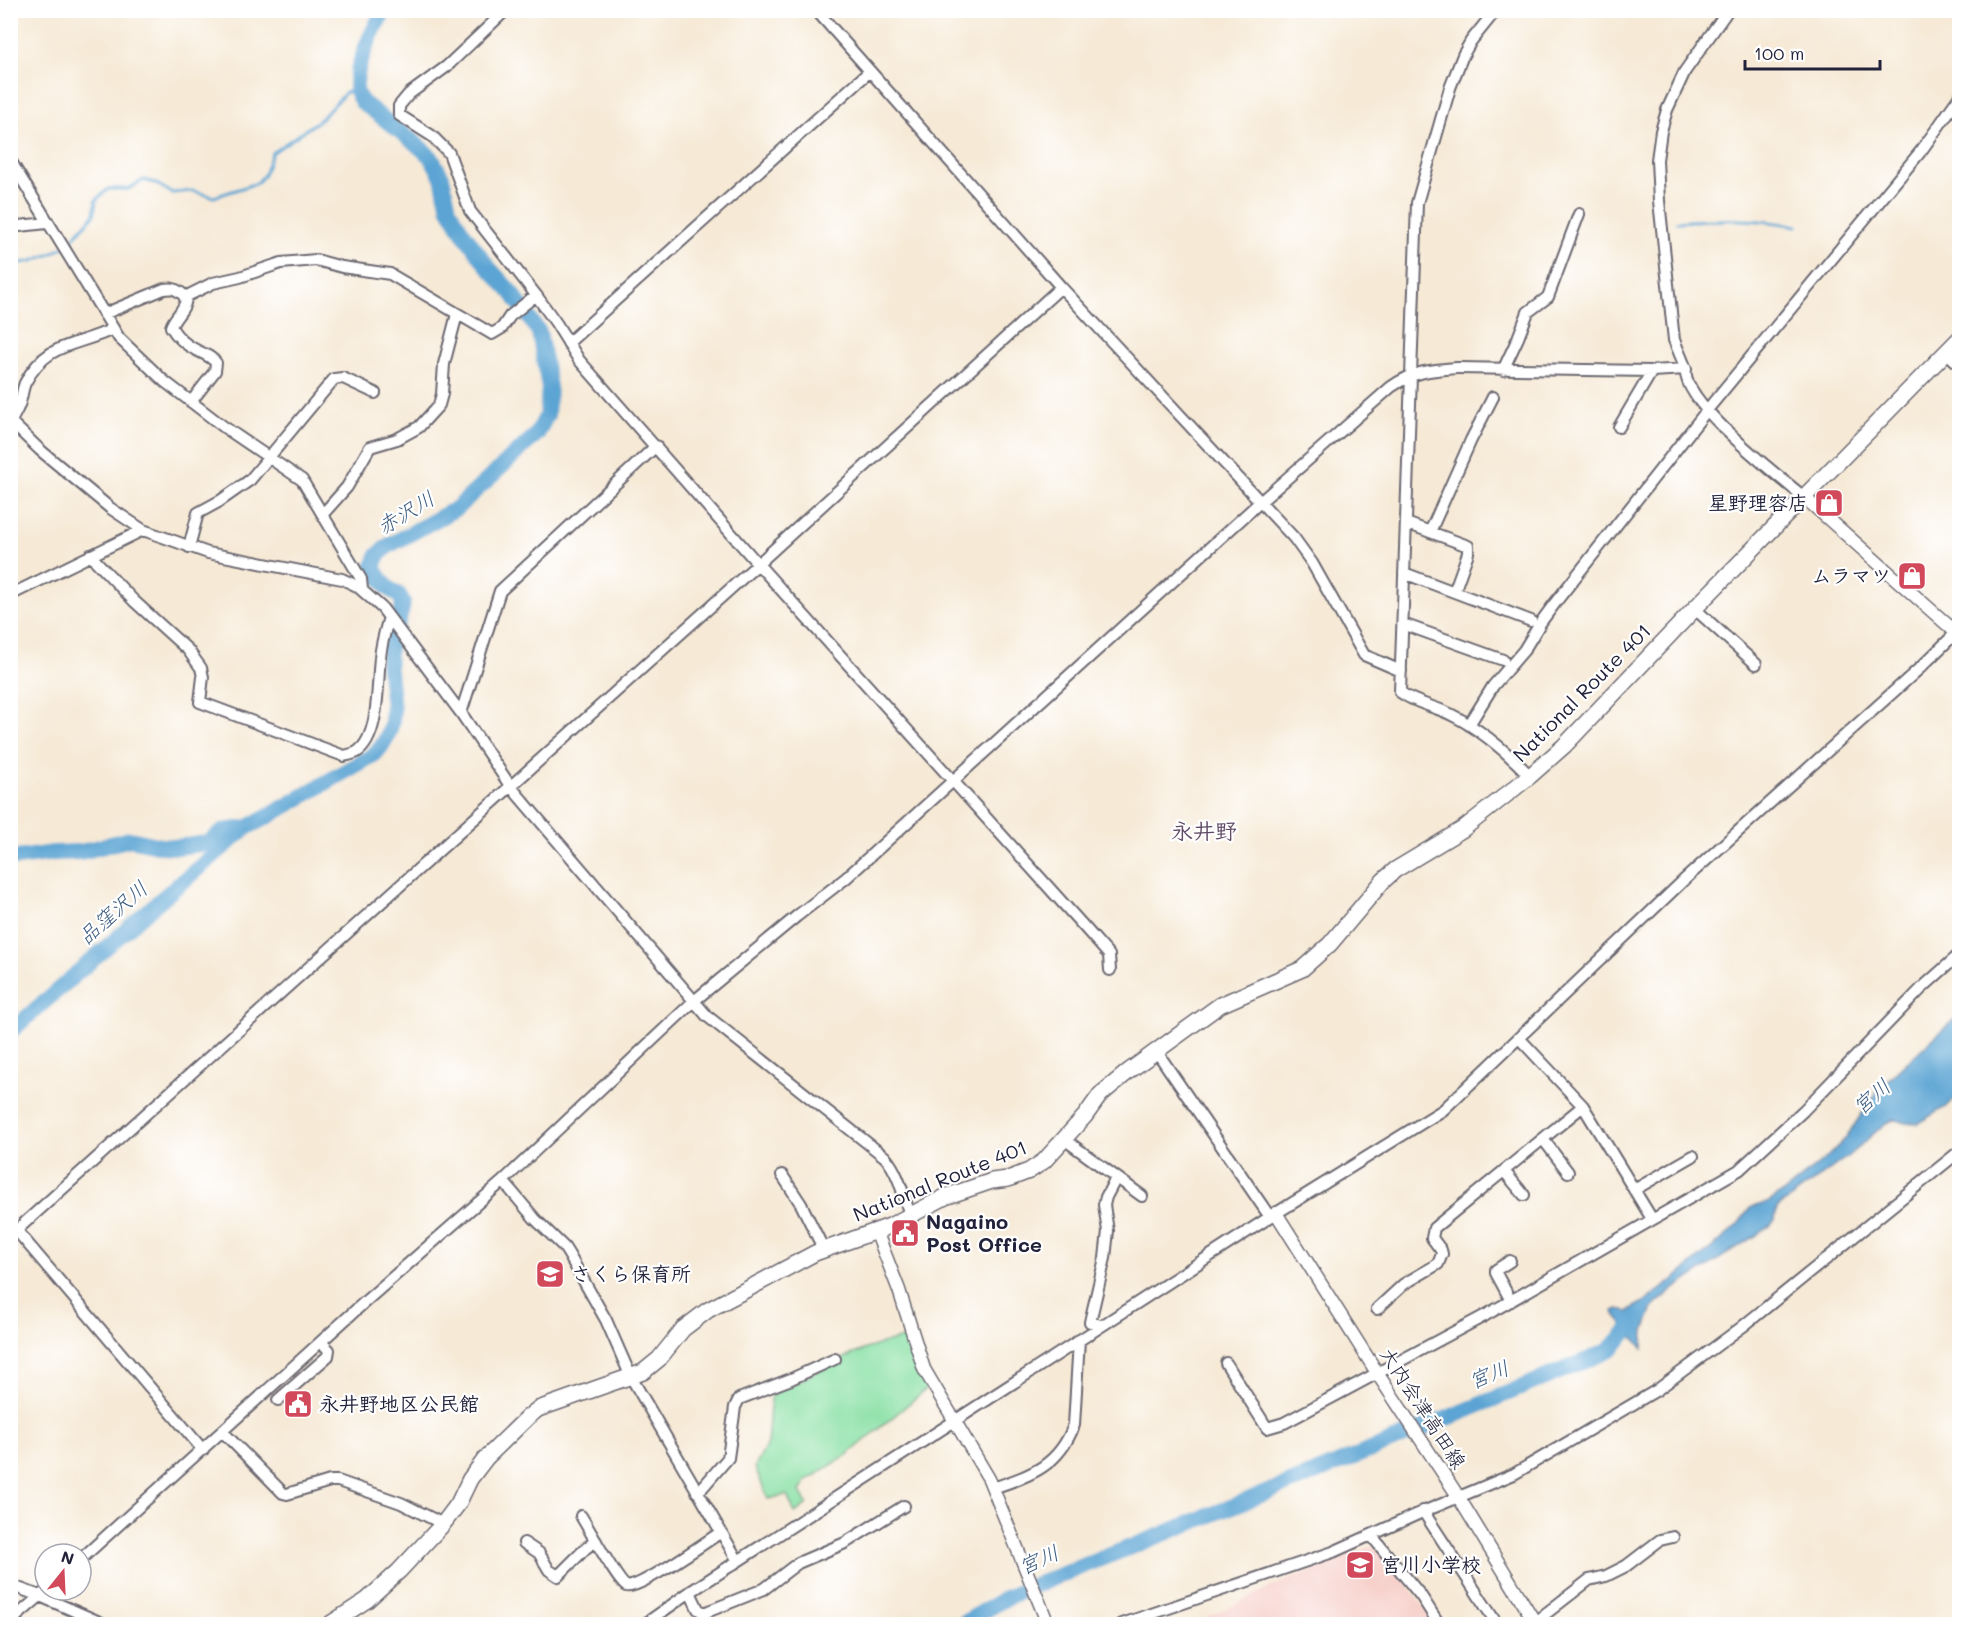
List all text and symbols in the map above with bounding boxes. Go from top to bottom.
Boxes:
scale bar [1745,33,1880,71]
text: 100 m [1754,41,1804,65]
water label: 赤沢川 [371,484,439,540]
shop icon: 星野理容店 [1813,487,1845,519]
place label: 星野理容店 [1708,489,1808,515]
shop icon: ムラマツ [1896,560,1928,592]
place label: ムラマツ [1811,562,1891,588]
street label: National Route 401 [1507,618,1656,767]
district label: 永井野 [1171,816,1237,845]
water label: 品窪沢川 [71,874,153,950]
water label: 宮川 [1846,1072,1896,1120]
street label: National Route 401 [849,1133,1030,1227]
place label: Nagaino Post Office [926,1208,1042,1257]
public building icon: Nagaino Post Office [889,1217,921,1249]
school or university icon: さくら保育所 [534,1258,566,1290]
place label: さくら保育所 [571,1260,691,1286]
street label: 大内会津高田線 [1375,1342,1473,1473]
water label: 宮川 [1464,1353,1513,1394]
public building icon: 永井野地区公民館 [282,1388,314,1420]
place label: 永井野地区公民館 [319,1390,479,1416]
water label: 宮川 [1014,1538,1063,1580]
north arrow [33,1542,93,1602]
text: N [59,1545,77,1569]
school or university icon: 宮川小学校 [1344,1549,1376,1581]
place label: 宮川小学校 [1381,1551,1481,1577]

